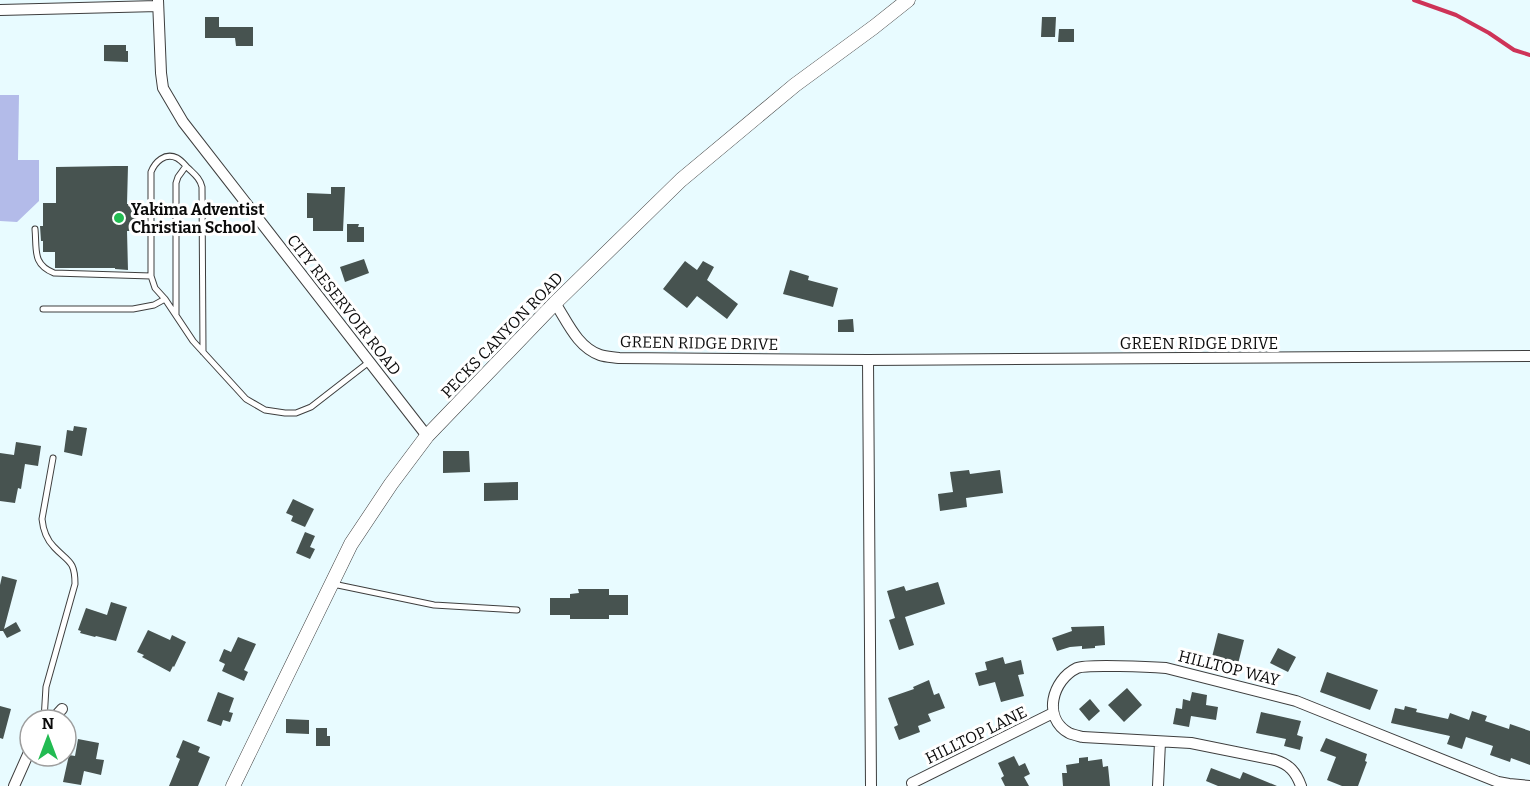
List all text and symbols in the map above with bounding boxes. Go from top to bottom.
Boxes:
place label: Yakima Adventist Christian School [131,200,265,237]
marker: Yakima Adventist Christian School [112,211,126,225]
street label: CITY RESERVOIR ROAD [283,231,405,379]
street label: PECKS CANYON ROAD [437,268,567,402]
street label: GREEN RIDGE DRIVE [620,332,778,354]
street label: GREEN RIDGE DRIVE [1120,334,1278,353]
street label: HILLTOP WAY [1176,646,1282,690]
street label: HILLTOP LANE [922,702,1030,768]
north arrow [18,708,78,768]
text: N [42,714,54,733]

